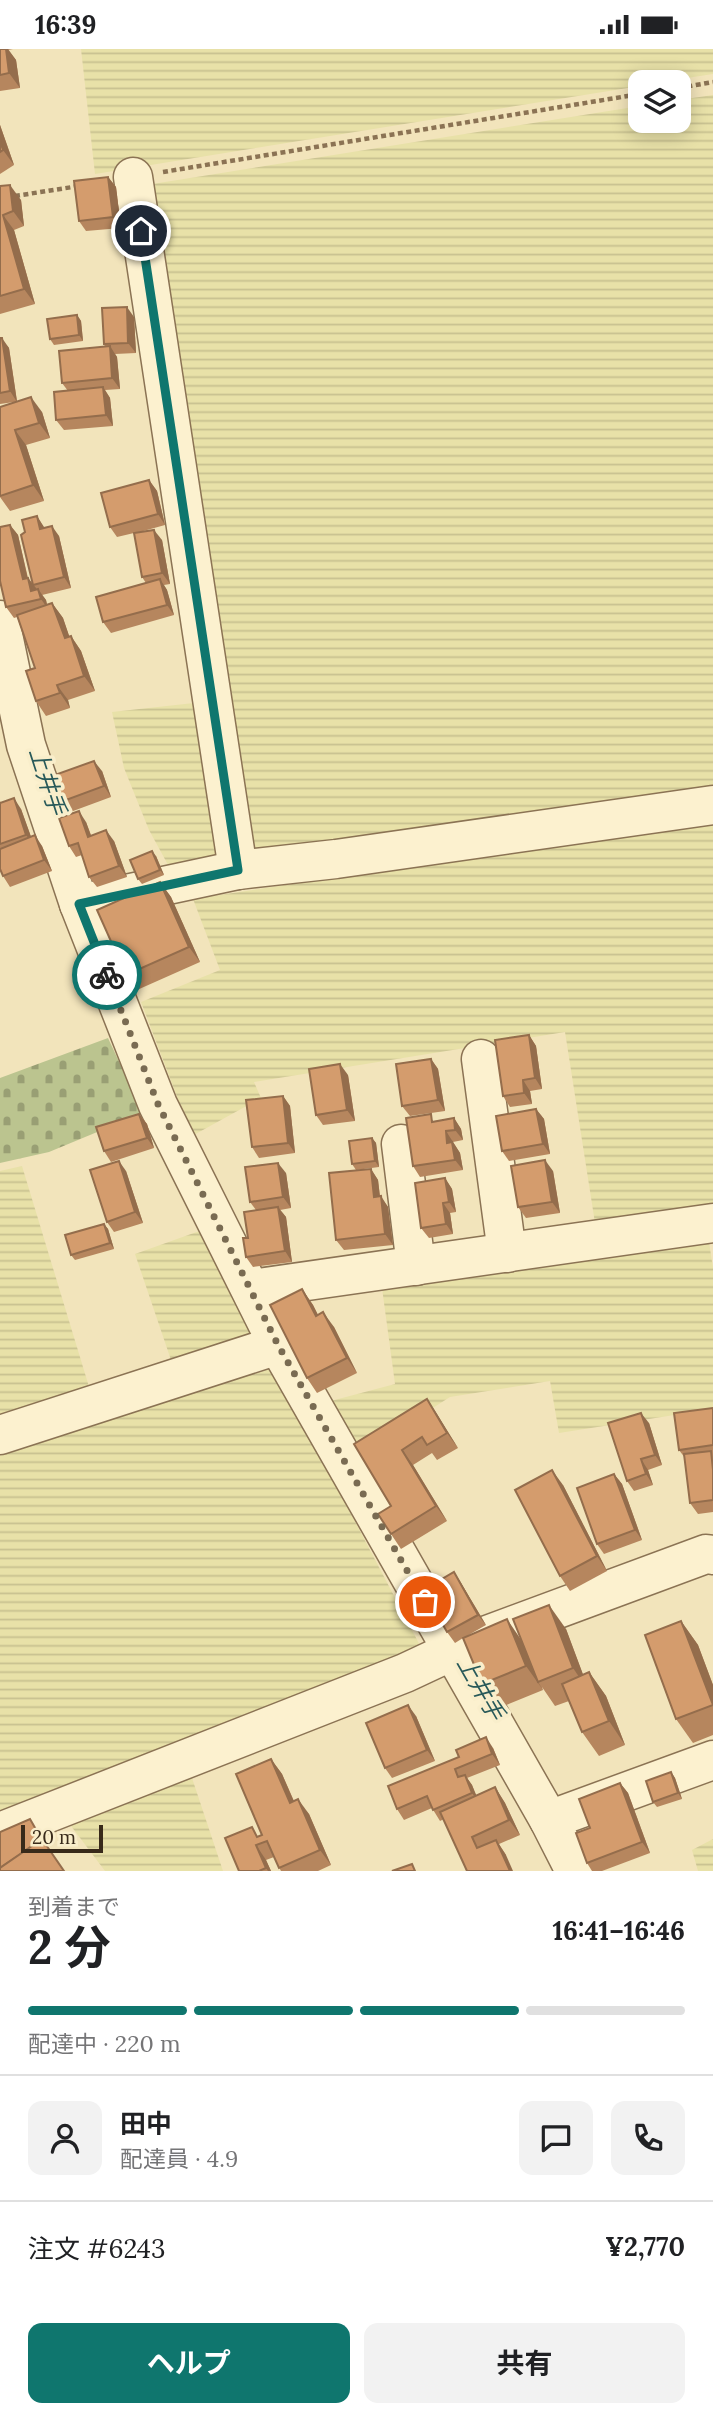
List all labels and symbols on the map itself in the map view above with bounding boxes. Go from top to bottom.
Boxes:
pin [111,201,171,261]
water label: 上井手 [24,744,73,820]
courier [72,940,142,1010]
pin [395,1572,455,1632]
water label: 上井手 [451,1651,512,1727]
scale bar [21,1822,103,1854]

